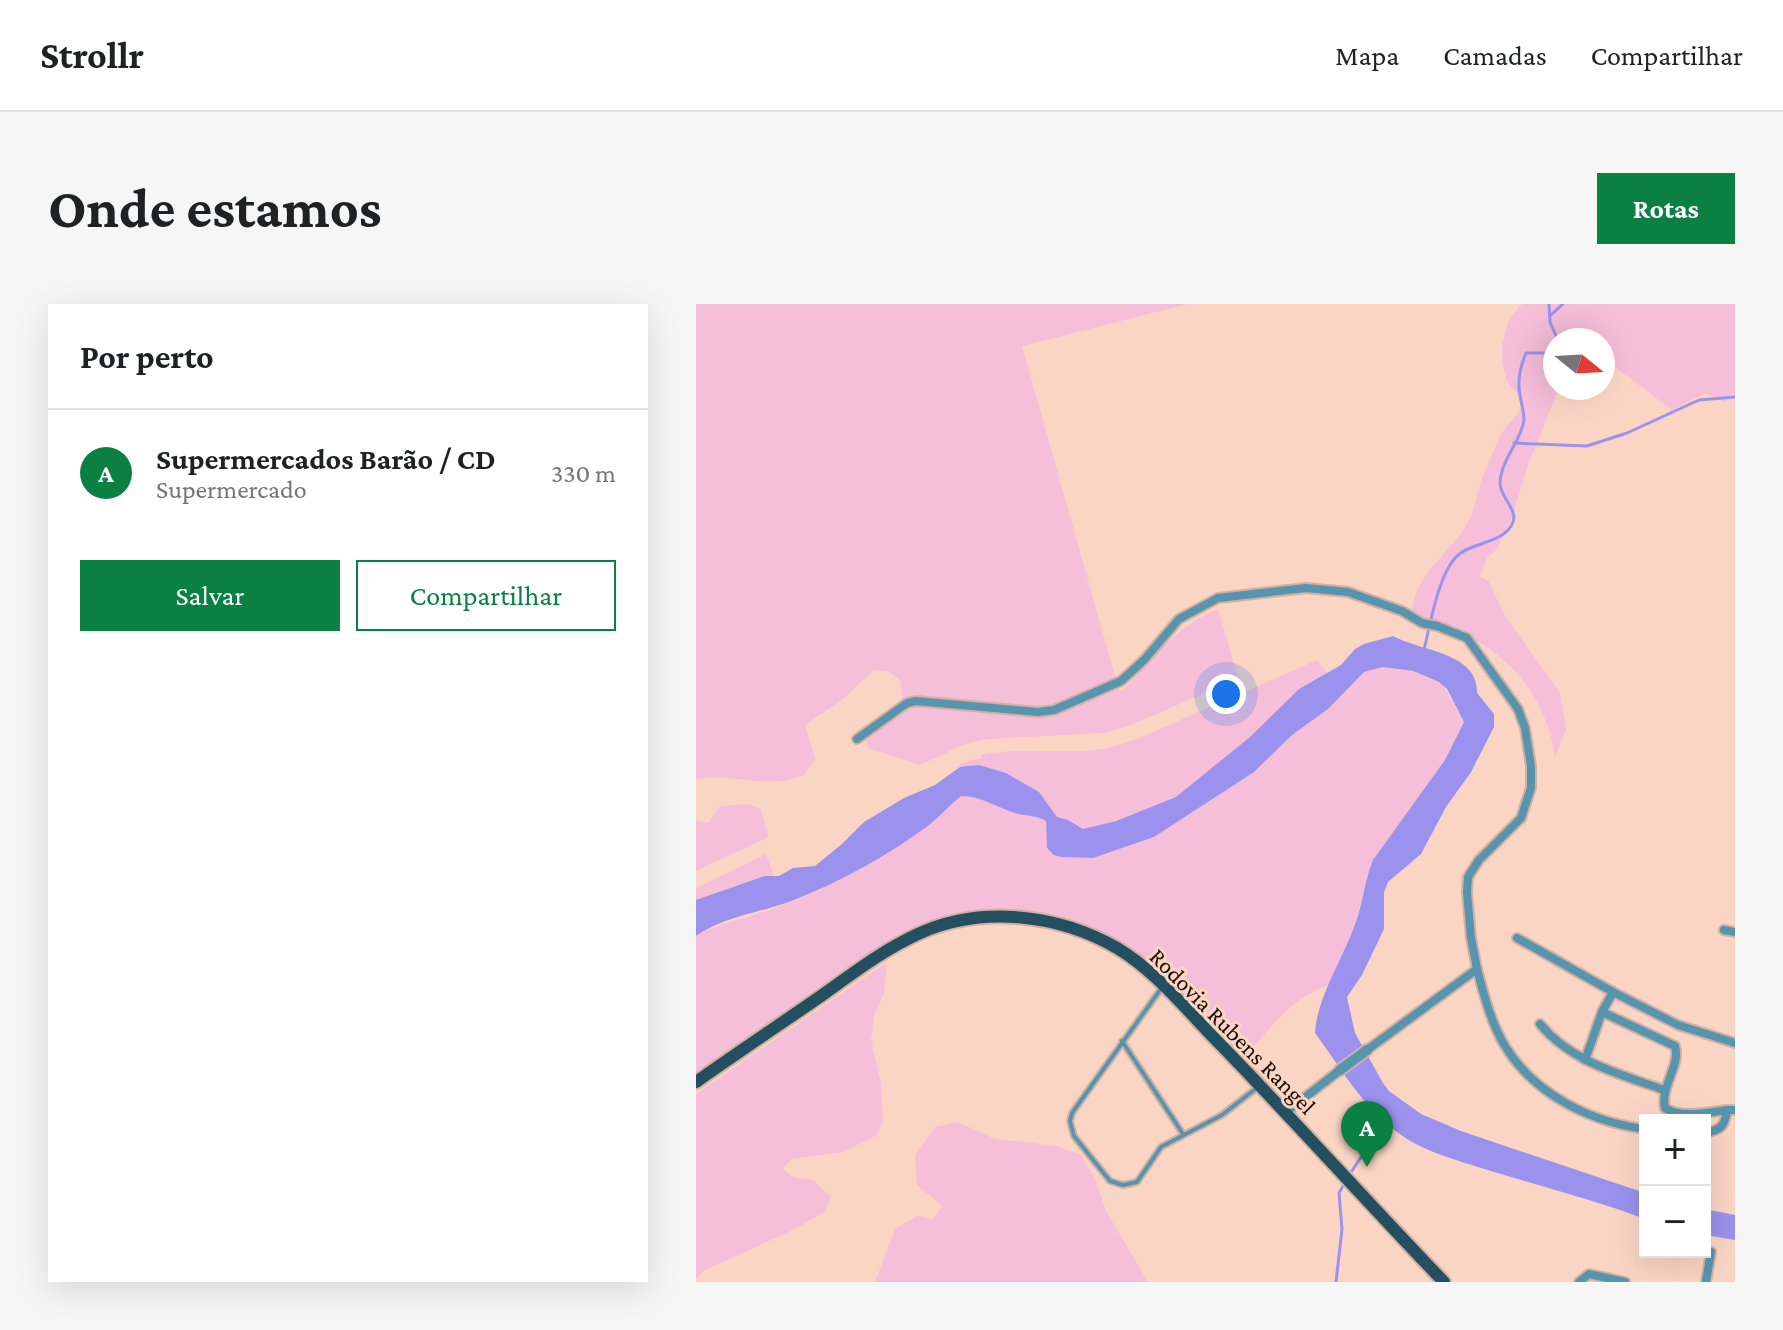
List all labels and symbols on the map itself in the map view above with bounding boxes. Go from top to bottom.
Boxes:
north arrow [1543,328,1615,400]
your location [1206,674,1246,714]
street label: Rodovia Rubens Rangel [1145,943,1321,1119]
pin: A [1341,1101,1393,1167]

